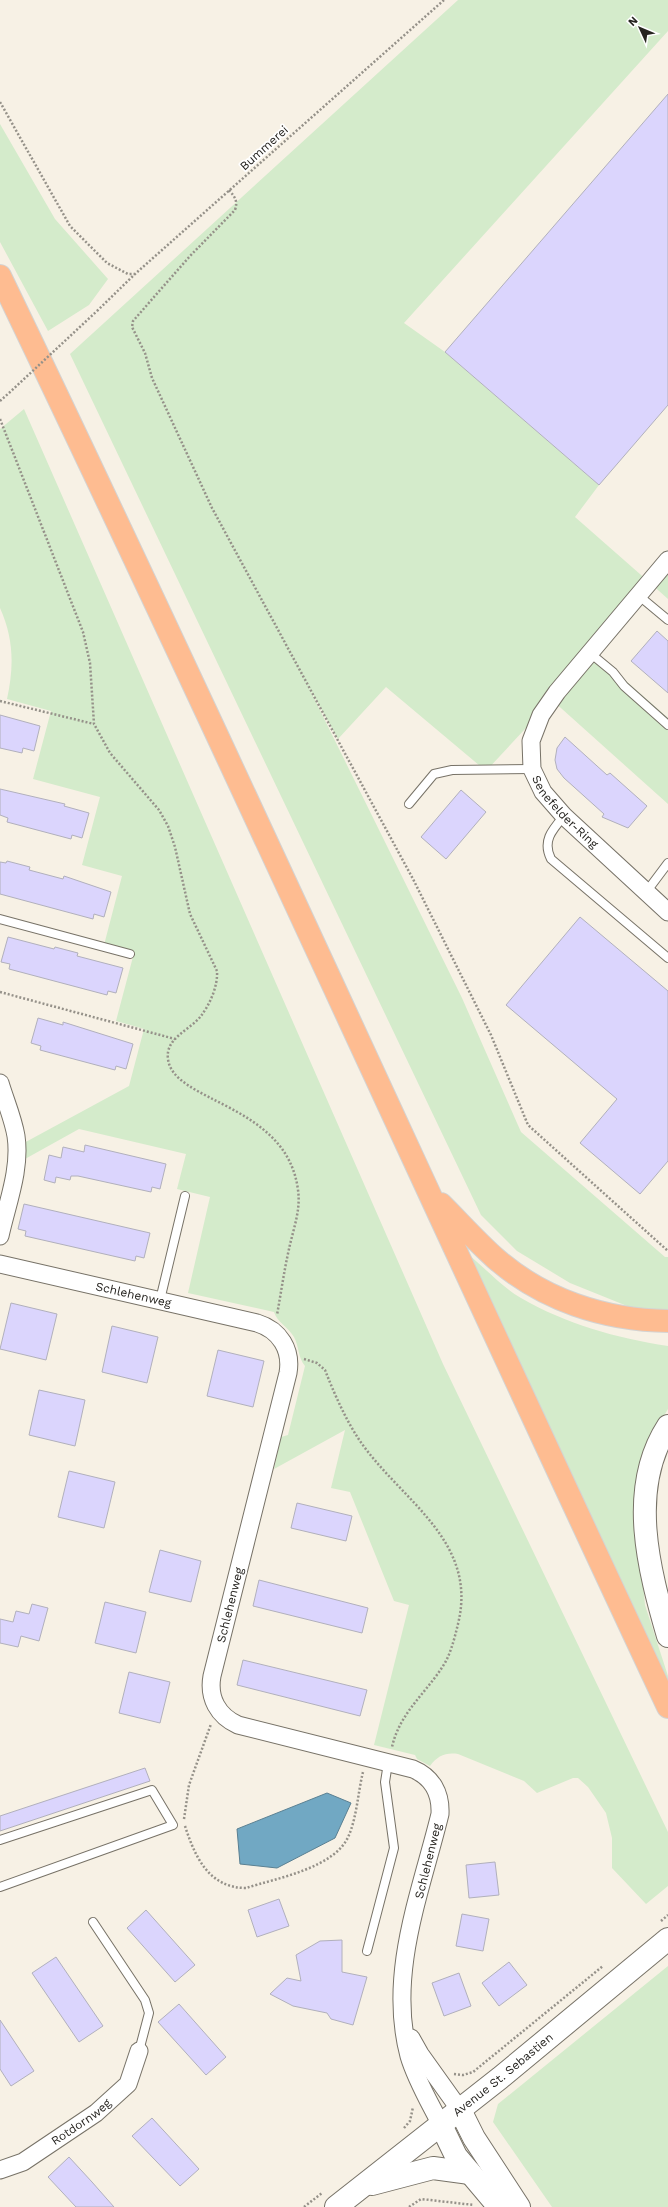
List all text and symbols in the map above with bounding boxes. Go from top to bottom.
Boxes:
north arrow [620,8,660,48]
text: N [626,14,641,29]
street label: Bummerei [237,123,291,173]
street label: Senefelder-Ring [529,773,602,851]
street label: Schlehenweg [94,1279,173,1310]
street label: Schlehenweg [214,1565,246,1644]
street label: Schlehenweg [412,1821,444,1900]
street label: Avenue St. Sebastien [450,2030,556,2119]
street label: Rotdornweg [49,2095,114,2148]

